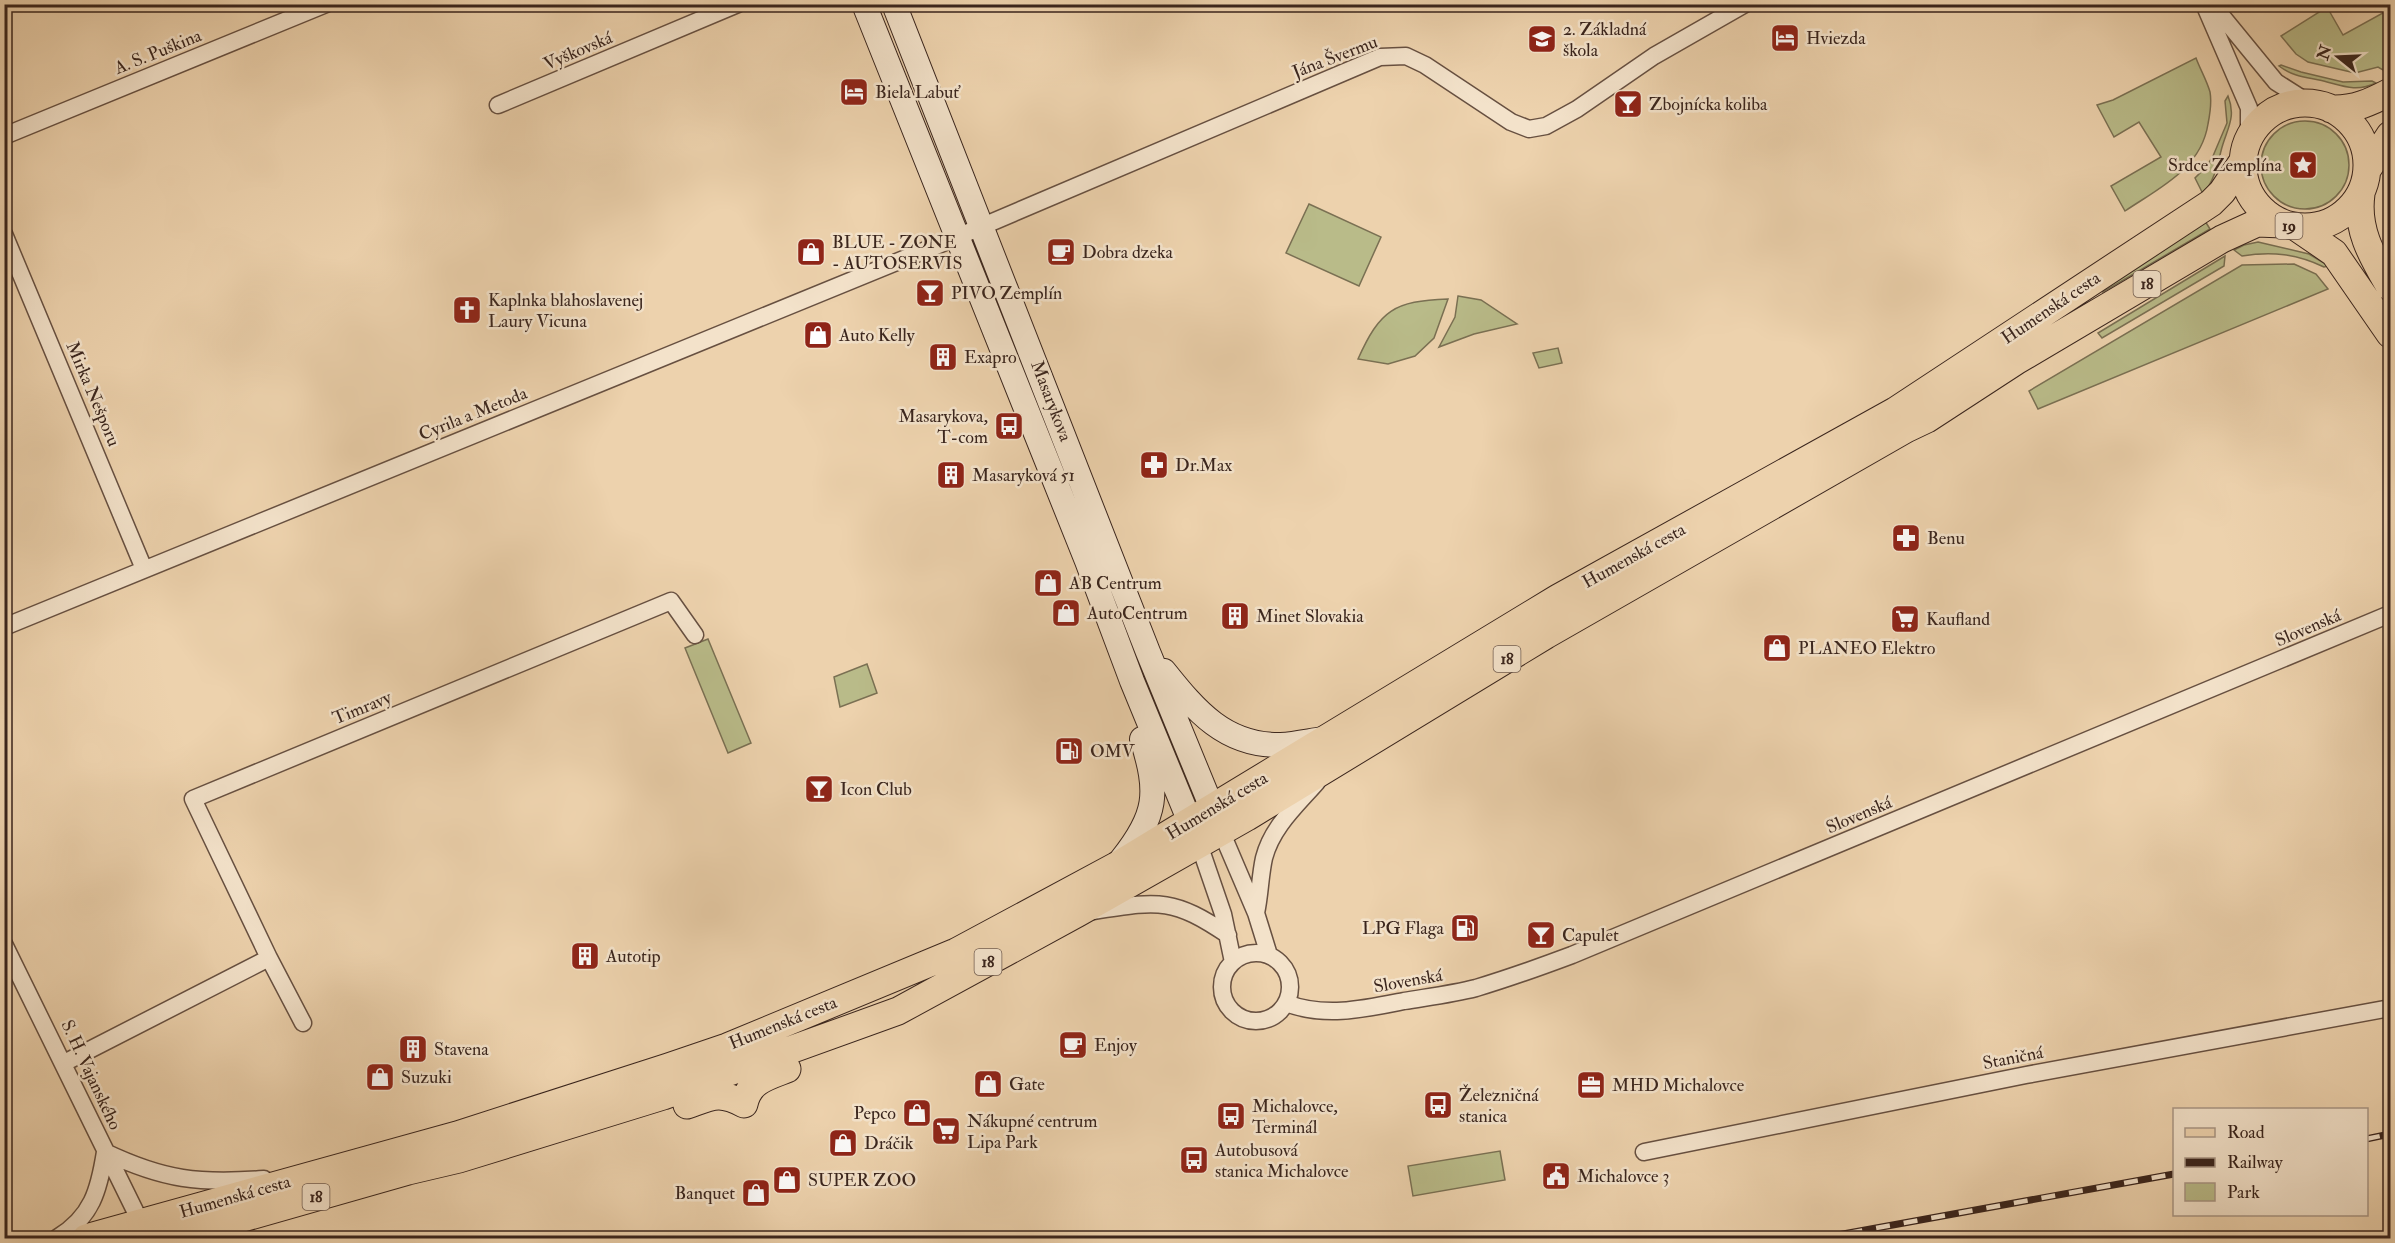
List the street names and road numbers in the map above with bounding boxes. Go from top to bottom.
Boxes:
street label: A. S. Puškina [110,24,206,80]
street label: Vyškovská [540,26,617,76]
street label: Jána Švermu [1288,29,1381,84]
road number: 19 [2276,213,2302,239]
street label: Humenská cesta [1997,266,2105,350]
road number: 18 [2134,271,2160,297]
street label: Mirka Nešporu [61,338,125,450]
street label: Masarykova [1025,357,1077,445]
street label: Cyrila a Metoda [415,382,531,446]
street label: Humenská cesta [1578,518,1690,594]
street label: Slovenská [2272,604,2345,652]
road number: 18 [1494,646,1520,672]
street label: Timravy [329,685,396,730]
street label: Humenská cesta [1162,766,1273,845]
street label: Slovenská [1823,791,1896,839]
road number: 18 [974,949,1002,975]
street label: Slovenská [1372,964,1445,998]
street label: Humenská cesta [726,991,841,1055]
street label: S. H. Vajanského [55,1016,127,1134]
street label: Staničná [1981,1041,2046,1075]
street label: Humenská cesta [177,1170,294,1224]
road number: 18 [302,1184,330,1210]

